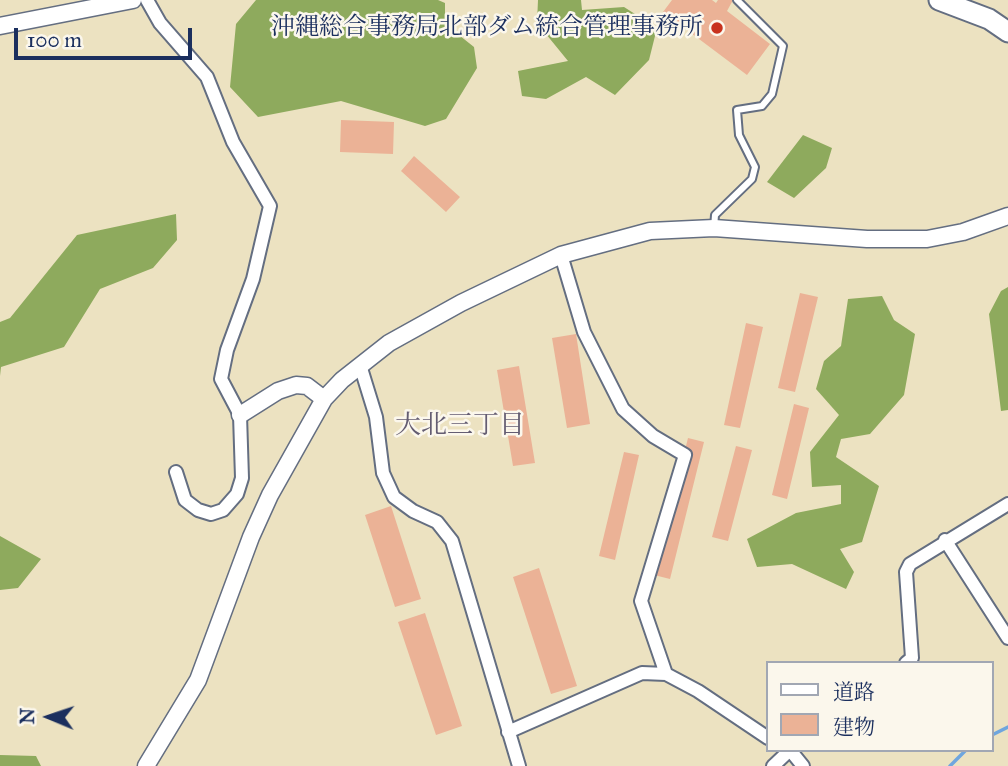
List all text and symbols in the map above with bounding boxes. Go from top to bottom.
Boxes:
scale bar [18,14,196,58]
place label: 沖縄総合事務局北部ダム統合管理事務所 [271,14,703,42]
marker: 沖縄総合事務局北部ダム統合管理事務所 [709,20,725,36]
text: 100 m [27,27,82,53]
district label: 大北三丁目 [395,411,525,443]
legend [766,661,994,752]
text: 道路 [833,679,875,705]
north arrow [14,682,84,752]
text: N [16,708,39,725]
text: 建物 [833,714,875,740]

